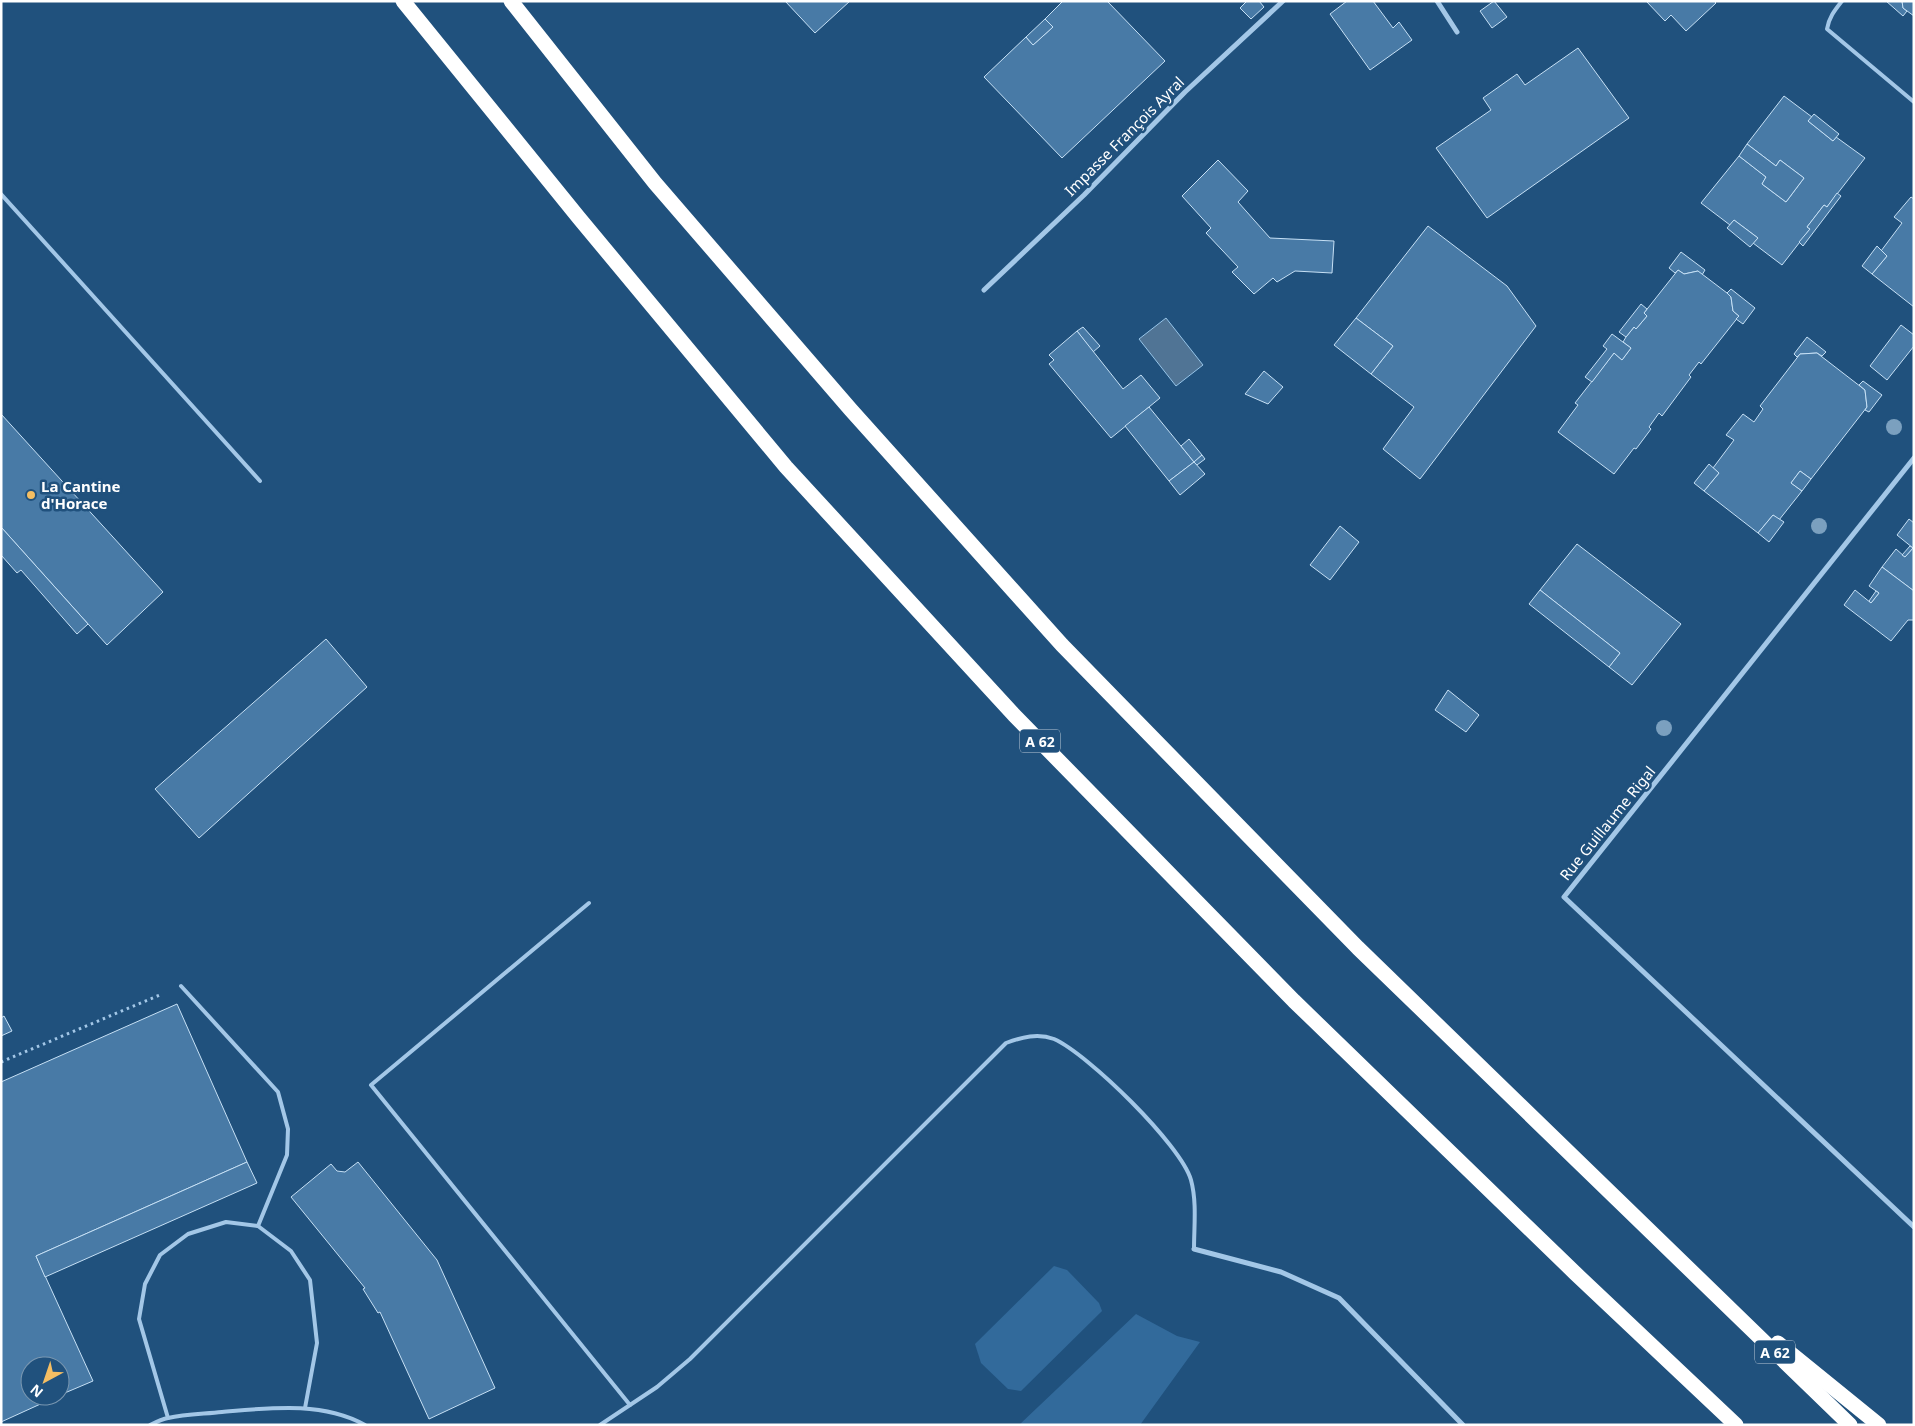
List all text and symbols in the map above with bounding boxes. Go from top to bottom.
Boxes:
street label: Impasse François Ayral [1060,72,1188,200]
place label: La Cantine d'Horace [41,476,120,513]
marker: La Cantine d'Horace [25,489,37,501]
road number: A 62 [1020,729,1060,752]
street label: Rue Guillaume Rigal [1555,762,1659,884]
road number: A 62 [1755,1340,1795,1364]
north arrow [20,1356,70,1406]
text: N [26,1380,47,1402]

